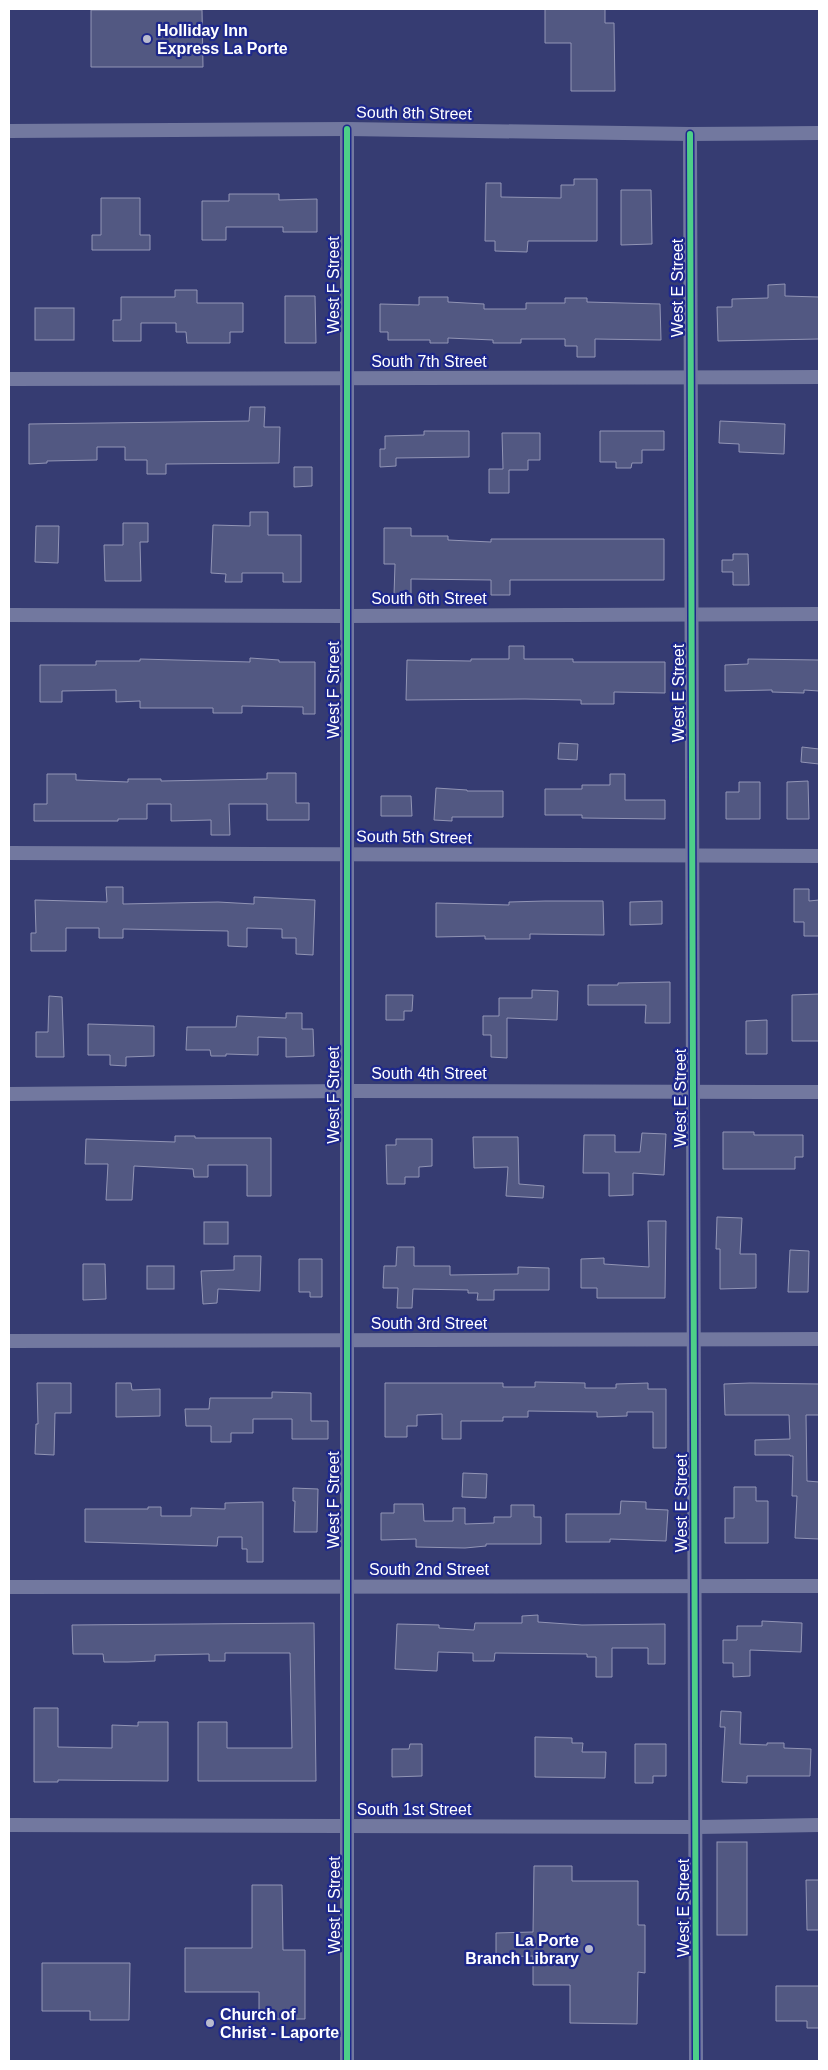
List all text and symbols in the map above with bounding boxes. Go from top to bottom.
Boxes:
place label: Holliday Inn Express La Porte [157,22,288,57]
marker: Holliday Inn Express La Porte [141,33,153,45]
street label: South 8th Street [356,103,473,123]
street label: West F Street [325,236,342,334]
street label: West E Street [669,238,686,337]
street label: South 7th Street [371,353,487,370]
street label: South 6th Street [371,590,487,607]
street label: West F Street [325,641,342,739]
street label: West E Street [670,643,687,742]
street label: South 5th Street [356,827,473,847]
street label: West F Street [325,1046,342,1144]
street label: West E Street [672,1048,689,1147]
street label: South 4th Street [371,1065,487,1082]
street label: South 3rd Street [371,1315,488,1332]
street label: West F Street [325,1451,342,1549]
street label: West E Street [673,1453,690,1552]
street label: South 2nd Street [369,1561,490,1578]
street label: South 1st Street [357,1801,472,1818]
street label: West F Street [326,1856,343,1954]
street label: West E Street [675,1858,692,1957]
place label: La Porte Branch Library [465,1932,579,1967]
marker: La Porte Branch Library [583,1943,595,1955]
place label: Church of Christ - Laporte [220,2006,339,2041]
marker: Church of Christ - Laporte [204,2017,216,2029]

